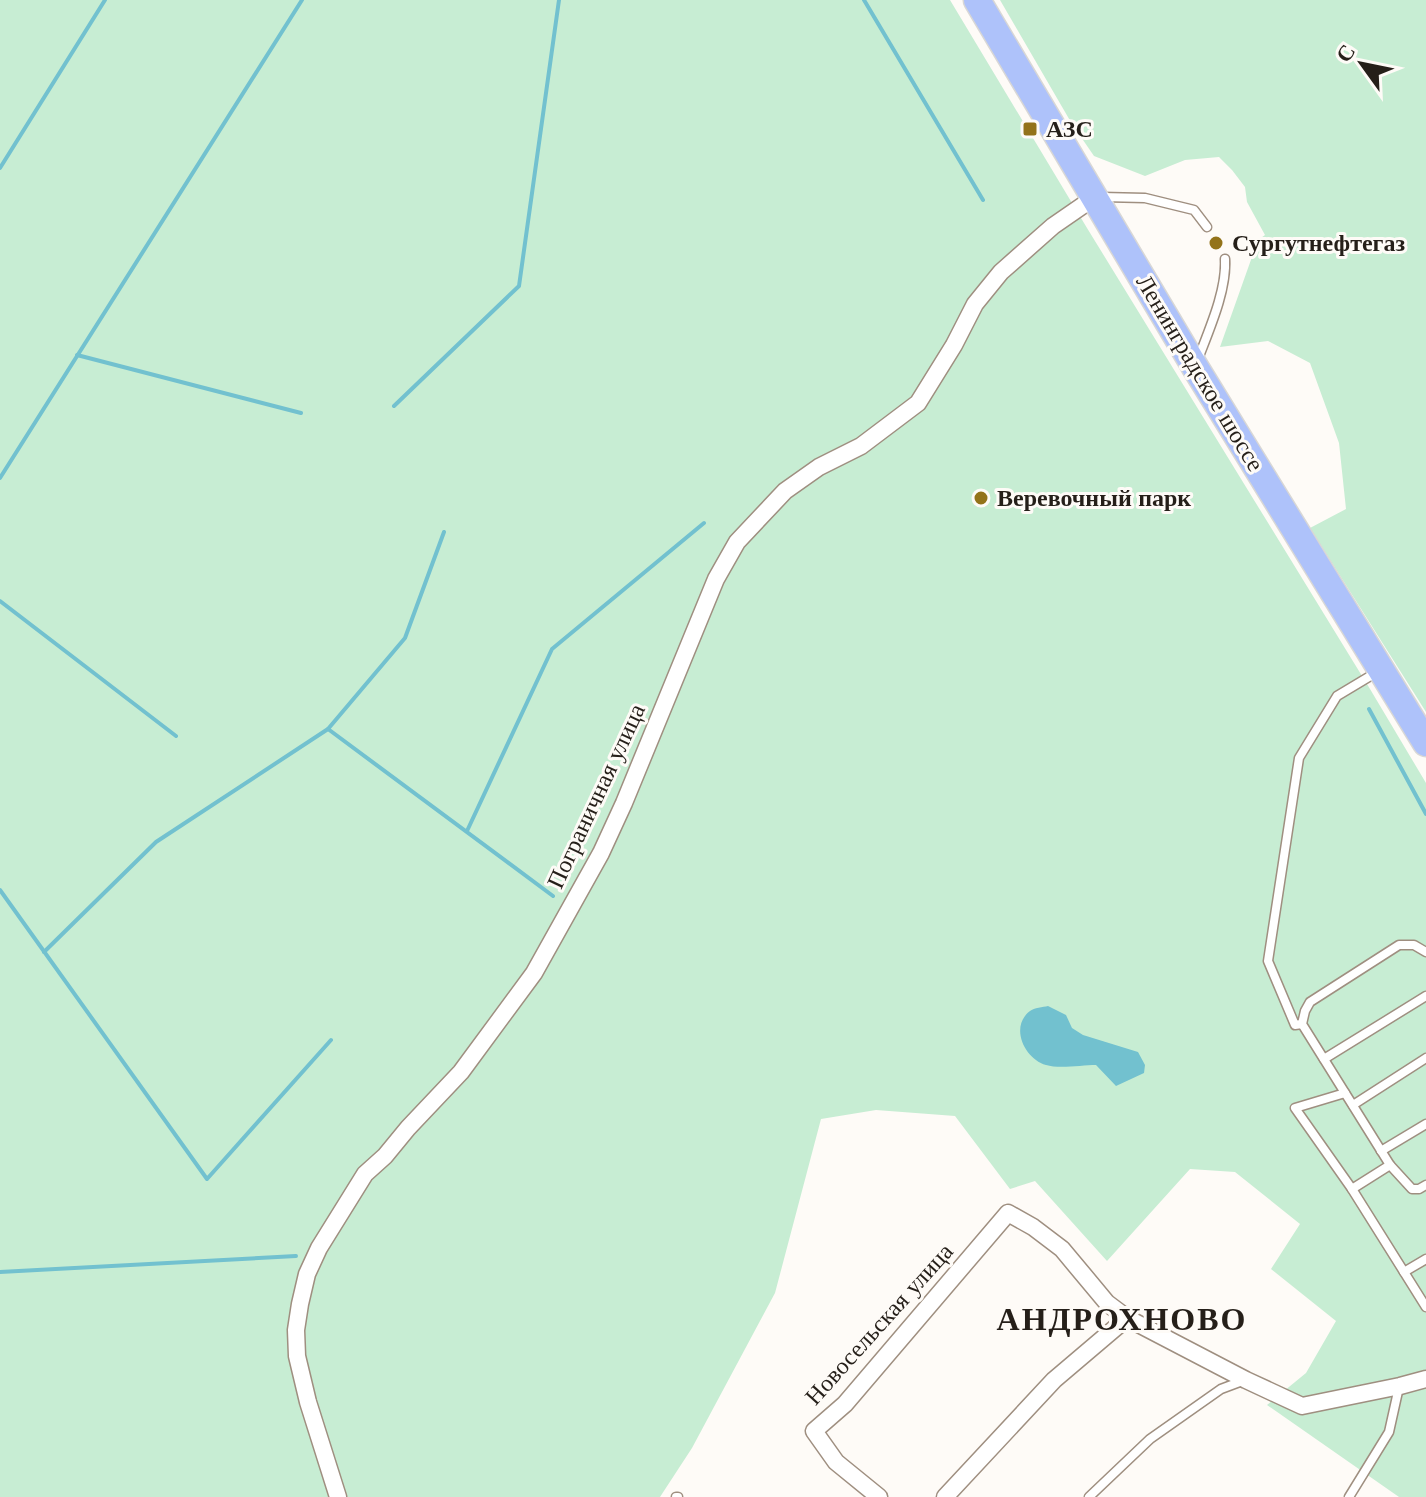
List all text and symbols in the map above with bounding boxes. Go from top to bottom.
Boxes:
north arrow [1322,24,1402,104]
text: С [1330,39,1361,67]
place label: АЗС [1046,114,1093,143]
marker: АЗС [1021,120,1039,138]
place label: Сургутнефтегаз [1232,228,1405,257]
marker: Сургутнефтегаз [1207,234,1225,252]
street label: Ленинградское шоссе [1130,269,1271,476]
place label: Веревочный парк [997,483,1191,512]
marker: Веревочный парк [972,489,990,507]
street label: Пограничная улица [540,699,651,893]
street label: Новосельская улица [798,1237,959,1410]
district label: АНДРОХНОВО [997,1299,1247,1339]

